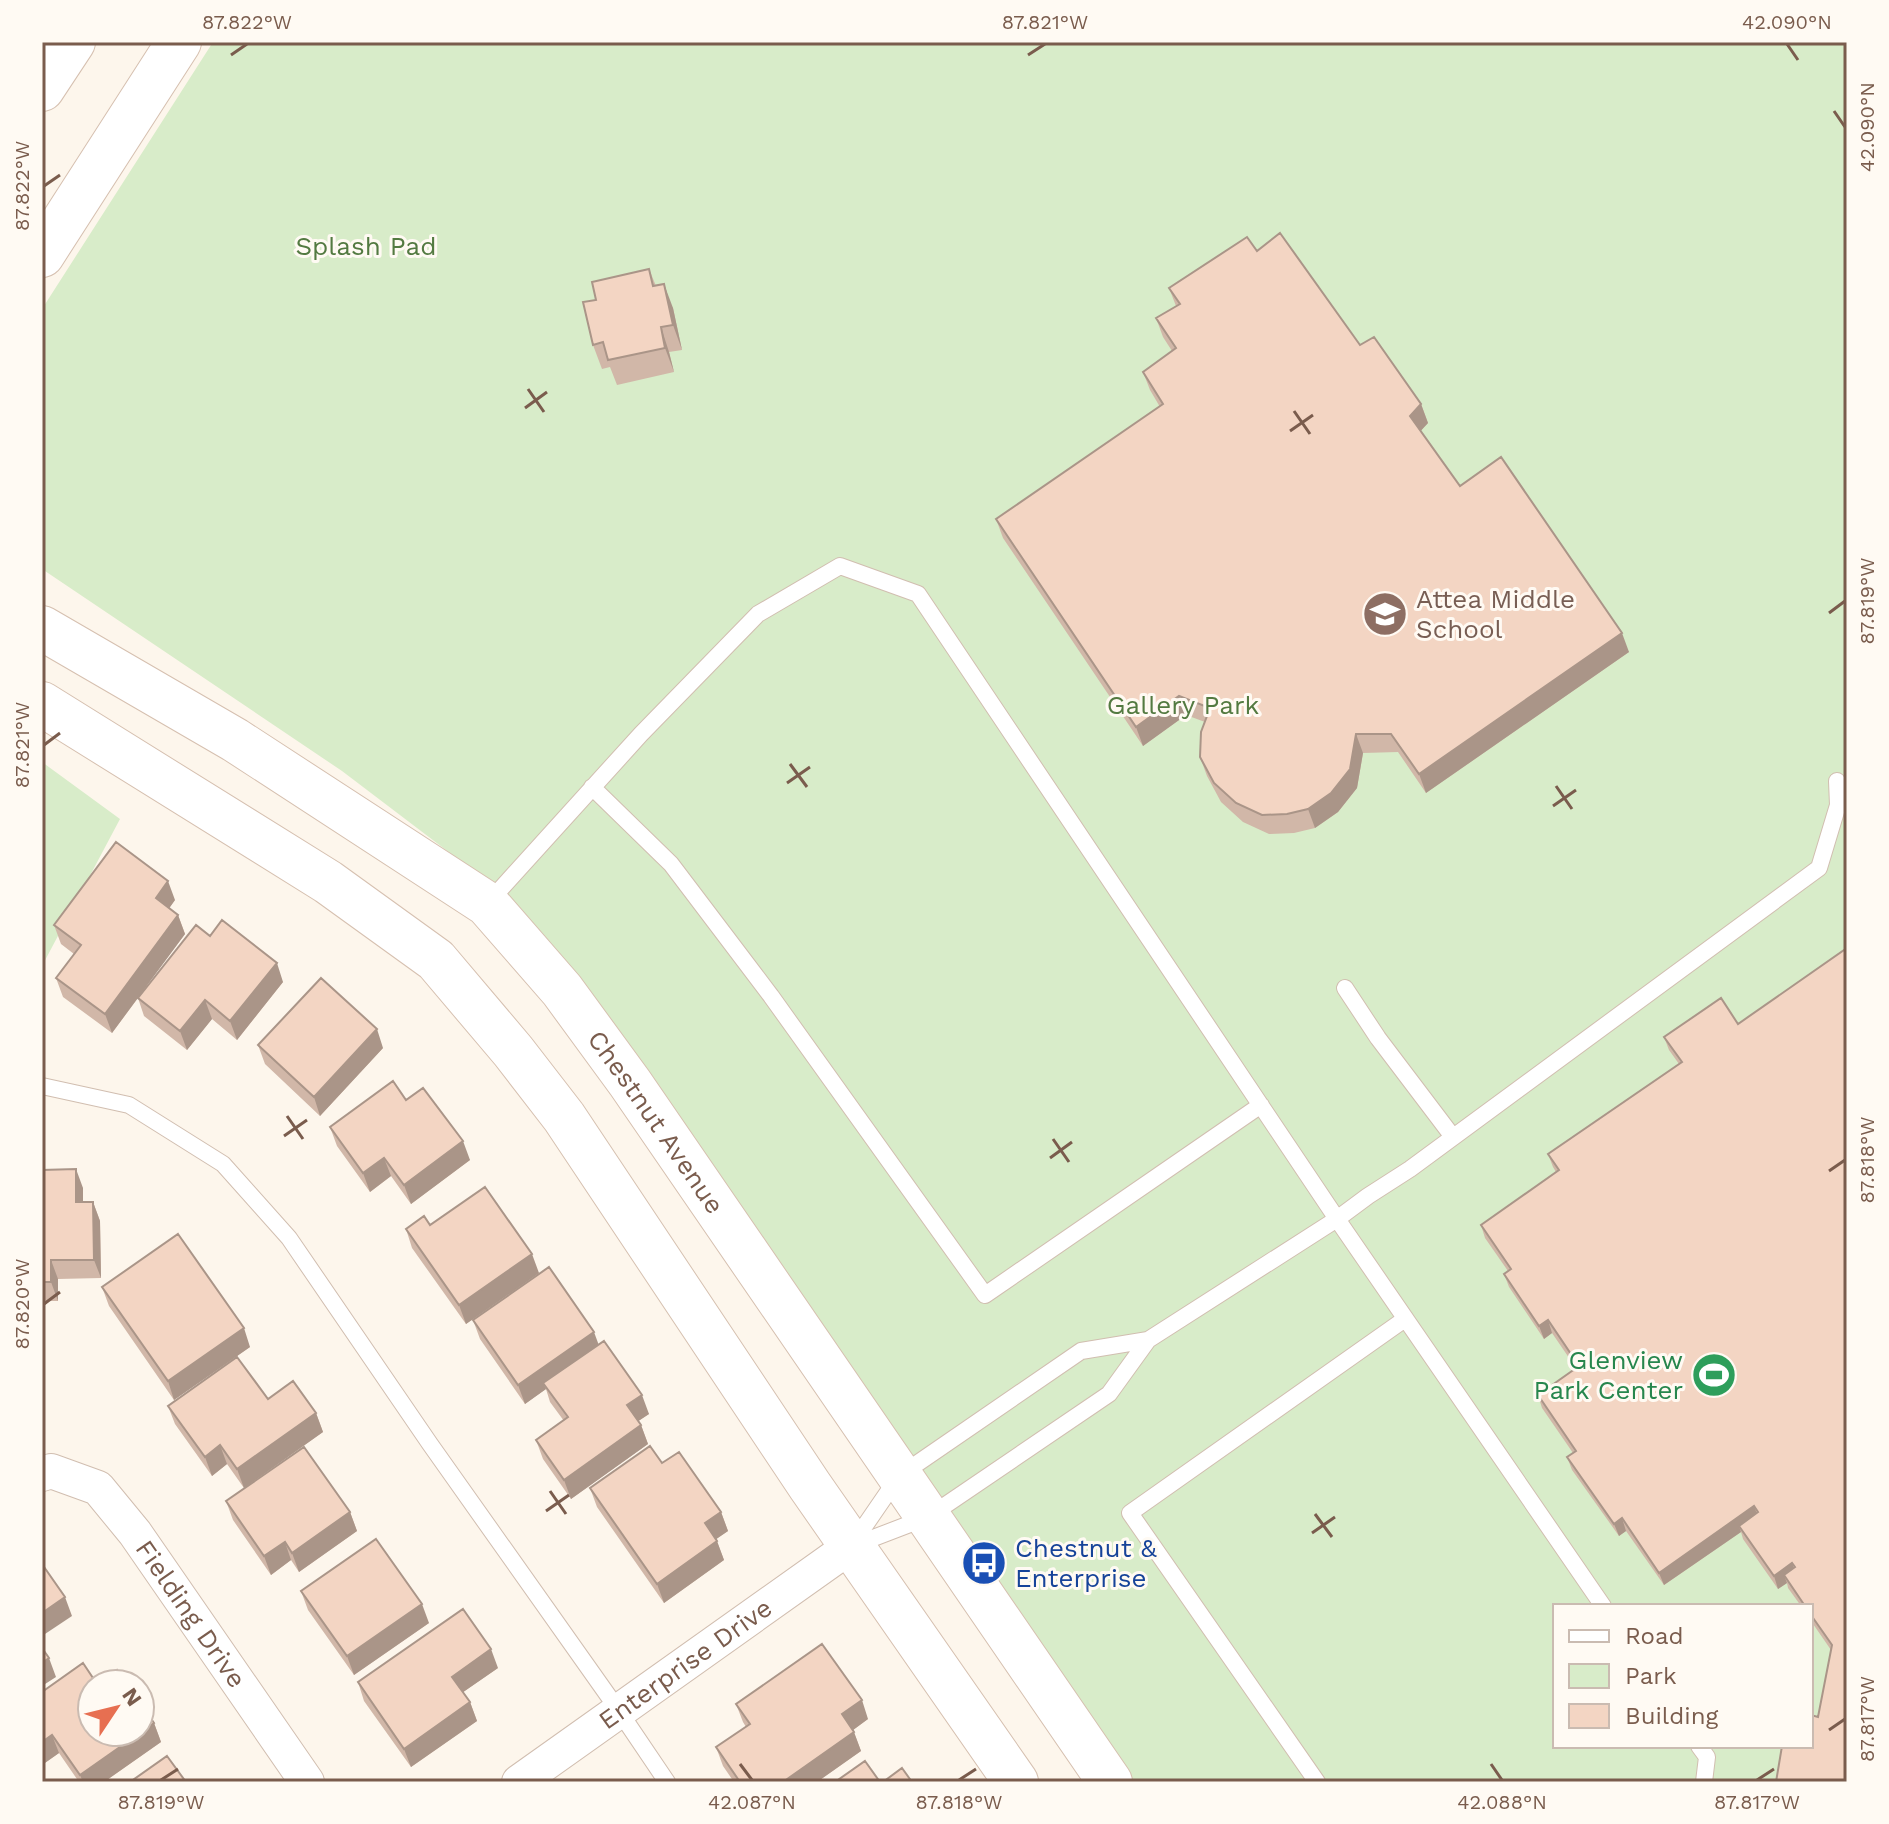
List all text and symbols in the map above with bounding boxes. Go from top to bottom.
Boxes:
text: 87.822°W [202,10,292,34]
text: 87.821°W [1002,10,1088,34]
text: 42.090°N [1742,10,1832,34]
text: 42.090°N [1855,82,1879,172]
text: 87.822°W [10,141,34,231]
park label: Splash Pad [295,231,437,261]
text: 87.819°W [1855,557,1879,645]
place label: Attea Middle School [1416,584,1575,644]
school or university icon: Attea Middle School [1361,590,1409,638]
park label: Gallery Park [1107,690,1260,720]
text: 87.821°W [10,702,34,788]
street label: Chestnut Avenue [582,1025,730,1219]
text: 87.818°W [1855,1117,1879,1204]
text: 87.820°W [10,1259,34,1349]
place label: Glenview Park Center [1534,1345,1683,1405]
sports icon: Glenview Park Center [1690,1351,1738,1399]
place label: Chestnut & Enterprise [1015,1533,1157,1593]
street label: Fielding Drive [129,1534,252,1693]
bus stop icon: Chestnut & Enterprise [960,1539,1008,1587]
street label: Enterprise Drive [593,1592,778,1735]
legend [1553,1604,1813,1748]
text: Road [1625,1622,1684,1650]
text: Park [1625,1662,1677,1690]
north arrow [76,1668,156,1748]
text: 87.817°W [1855,1676,1879,1762]
text: N [117,1683,147,1711]
text: Building [1625,1702,1718,1730]
text: 87.819°W [117,1790,205,1814]
text: 42.087°N [708,1790,796,1814]
text: 87.818°W [916,1790,1003,1814]
text: 42.088°N [1457,1790,1547,1814]
text: 87.817°W [1714,1790,1800,1814]

